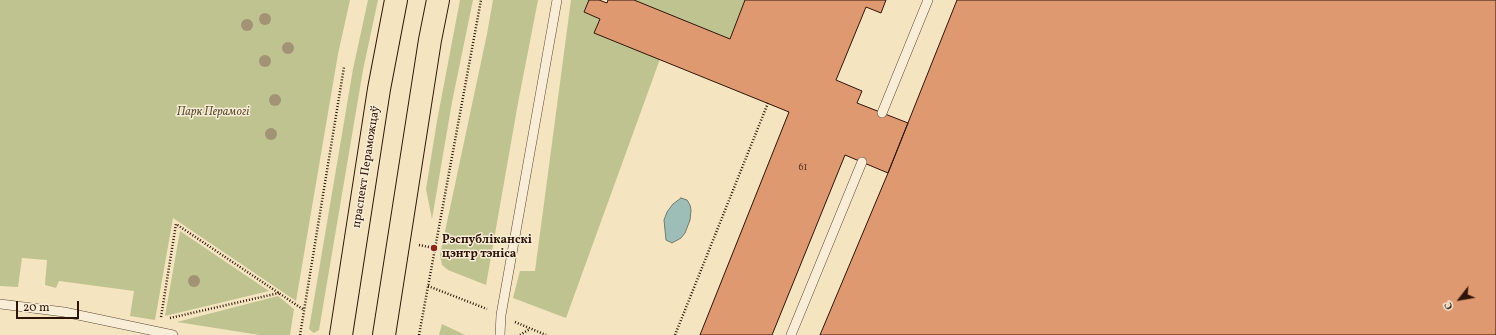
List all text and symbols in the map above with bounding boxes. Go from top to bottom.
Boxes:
street label: праспект Пераможцаў [350,105,384,229]
park label: Парк Перамогі [177,106,249,120]
house number: 61 [799,162,807,174]
place label: Рэспубліканскі цэнтр тэніса [442,234,532,262]
marker: Рэспубліканскі цэнтр тэніса [429,243,439,253]
north arrow [1440,279,1480,319]
scale bar [18,293,81,319]
text: С [1441,299,1458,312]
text: 20 m [23,300,50,316]

